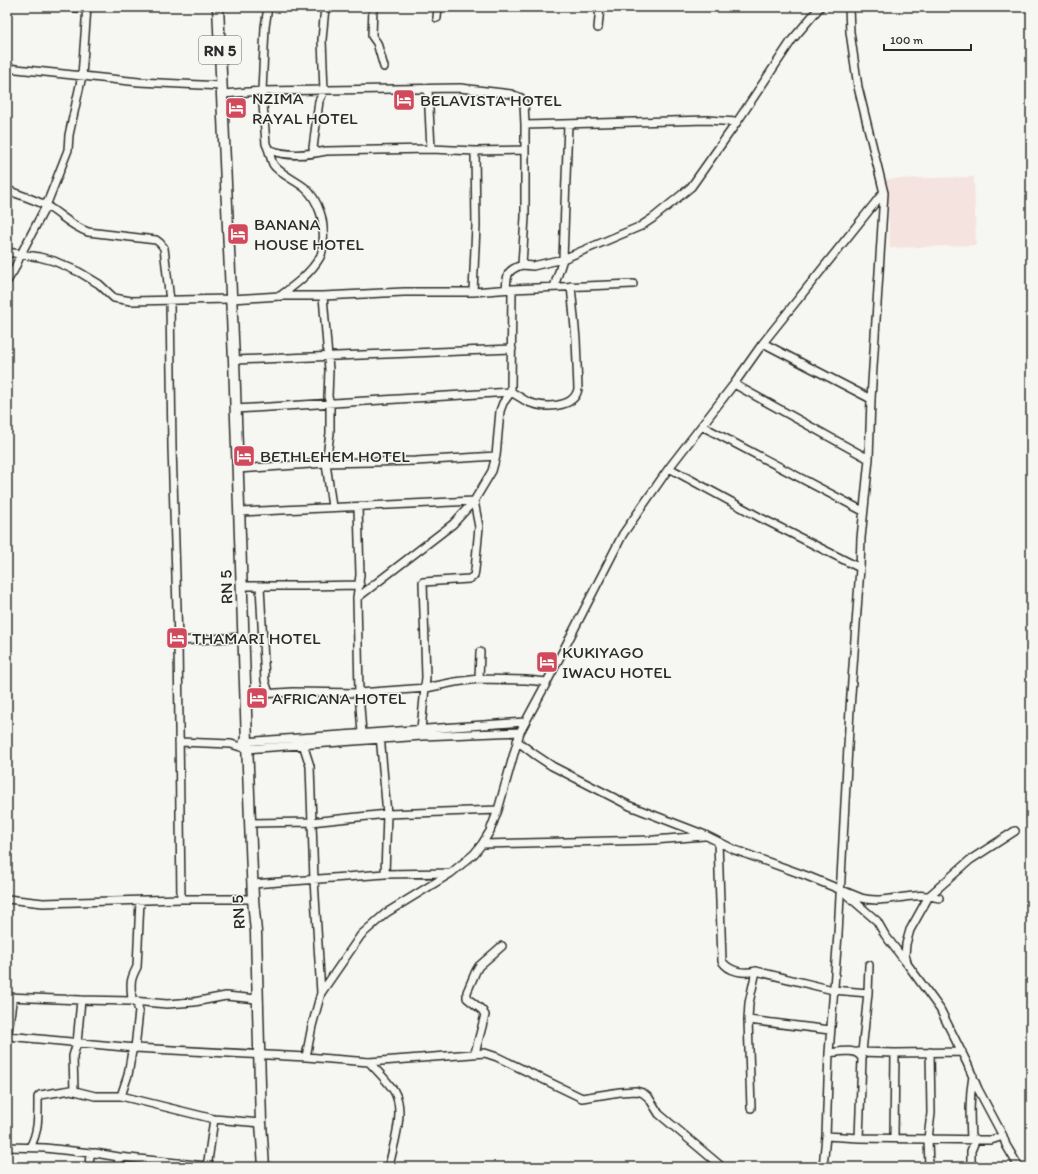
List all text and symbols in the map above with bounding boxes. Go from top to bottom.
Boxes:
scale bar [884,26,971,52]
text: 100 m [890,33,923,47]
road number: RN 5 [199,36,241,64]
hotel icon: BELAVISTA HOTEL [391,87,417,113]
place label: NZIMA RAYAL HOTEL [252,88,358,128]
place label: BELAVISTA HOTEL [420,90,562,110]
hotel icon: NZIMA RAYAL HOTEL [223,95,249,121]
place label: BANANA HOUSE HOTEL [254,214,364,254]
hotel icon: BANANA HOUSE HOTEL [225,221,251,247]
hotel icon: BETHLEHEM HOTEL [231,443,257,469]
place label: BETHLEHEM HOTEL [260,446,410,466]
street label: RN 5 [215,569,237,605]
hotel icon: THAMARI HOTEL [164,625,190,651]
place label: THAMARI HOTEL [192,628,321,648]
place label: KUKIYAGO IWACU HOTEL [562,642,672,682]
hotel icon: KUKIYAGO IWACU HOTEL [534,649,560,675]
hotel icon: AFRICANA HOTEL [244,685,270,711]
place label: AFRICANA HOTEL [272,688,407,708]
street label: RN 5 [227,894,249,930]

